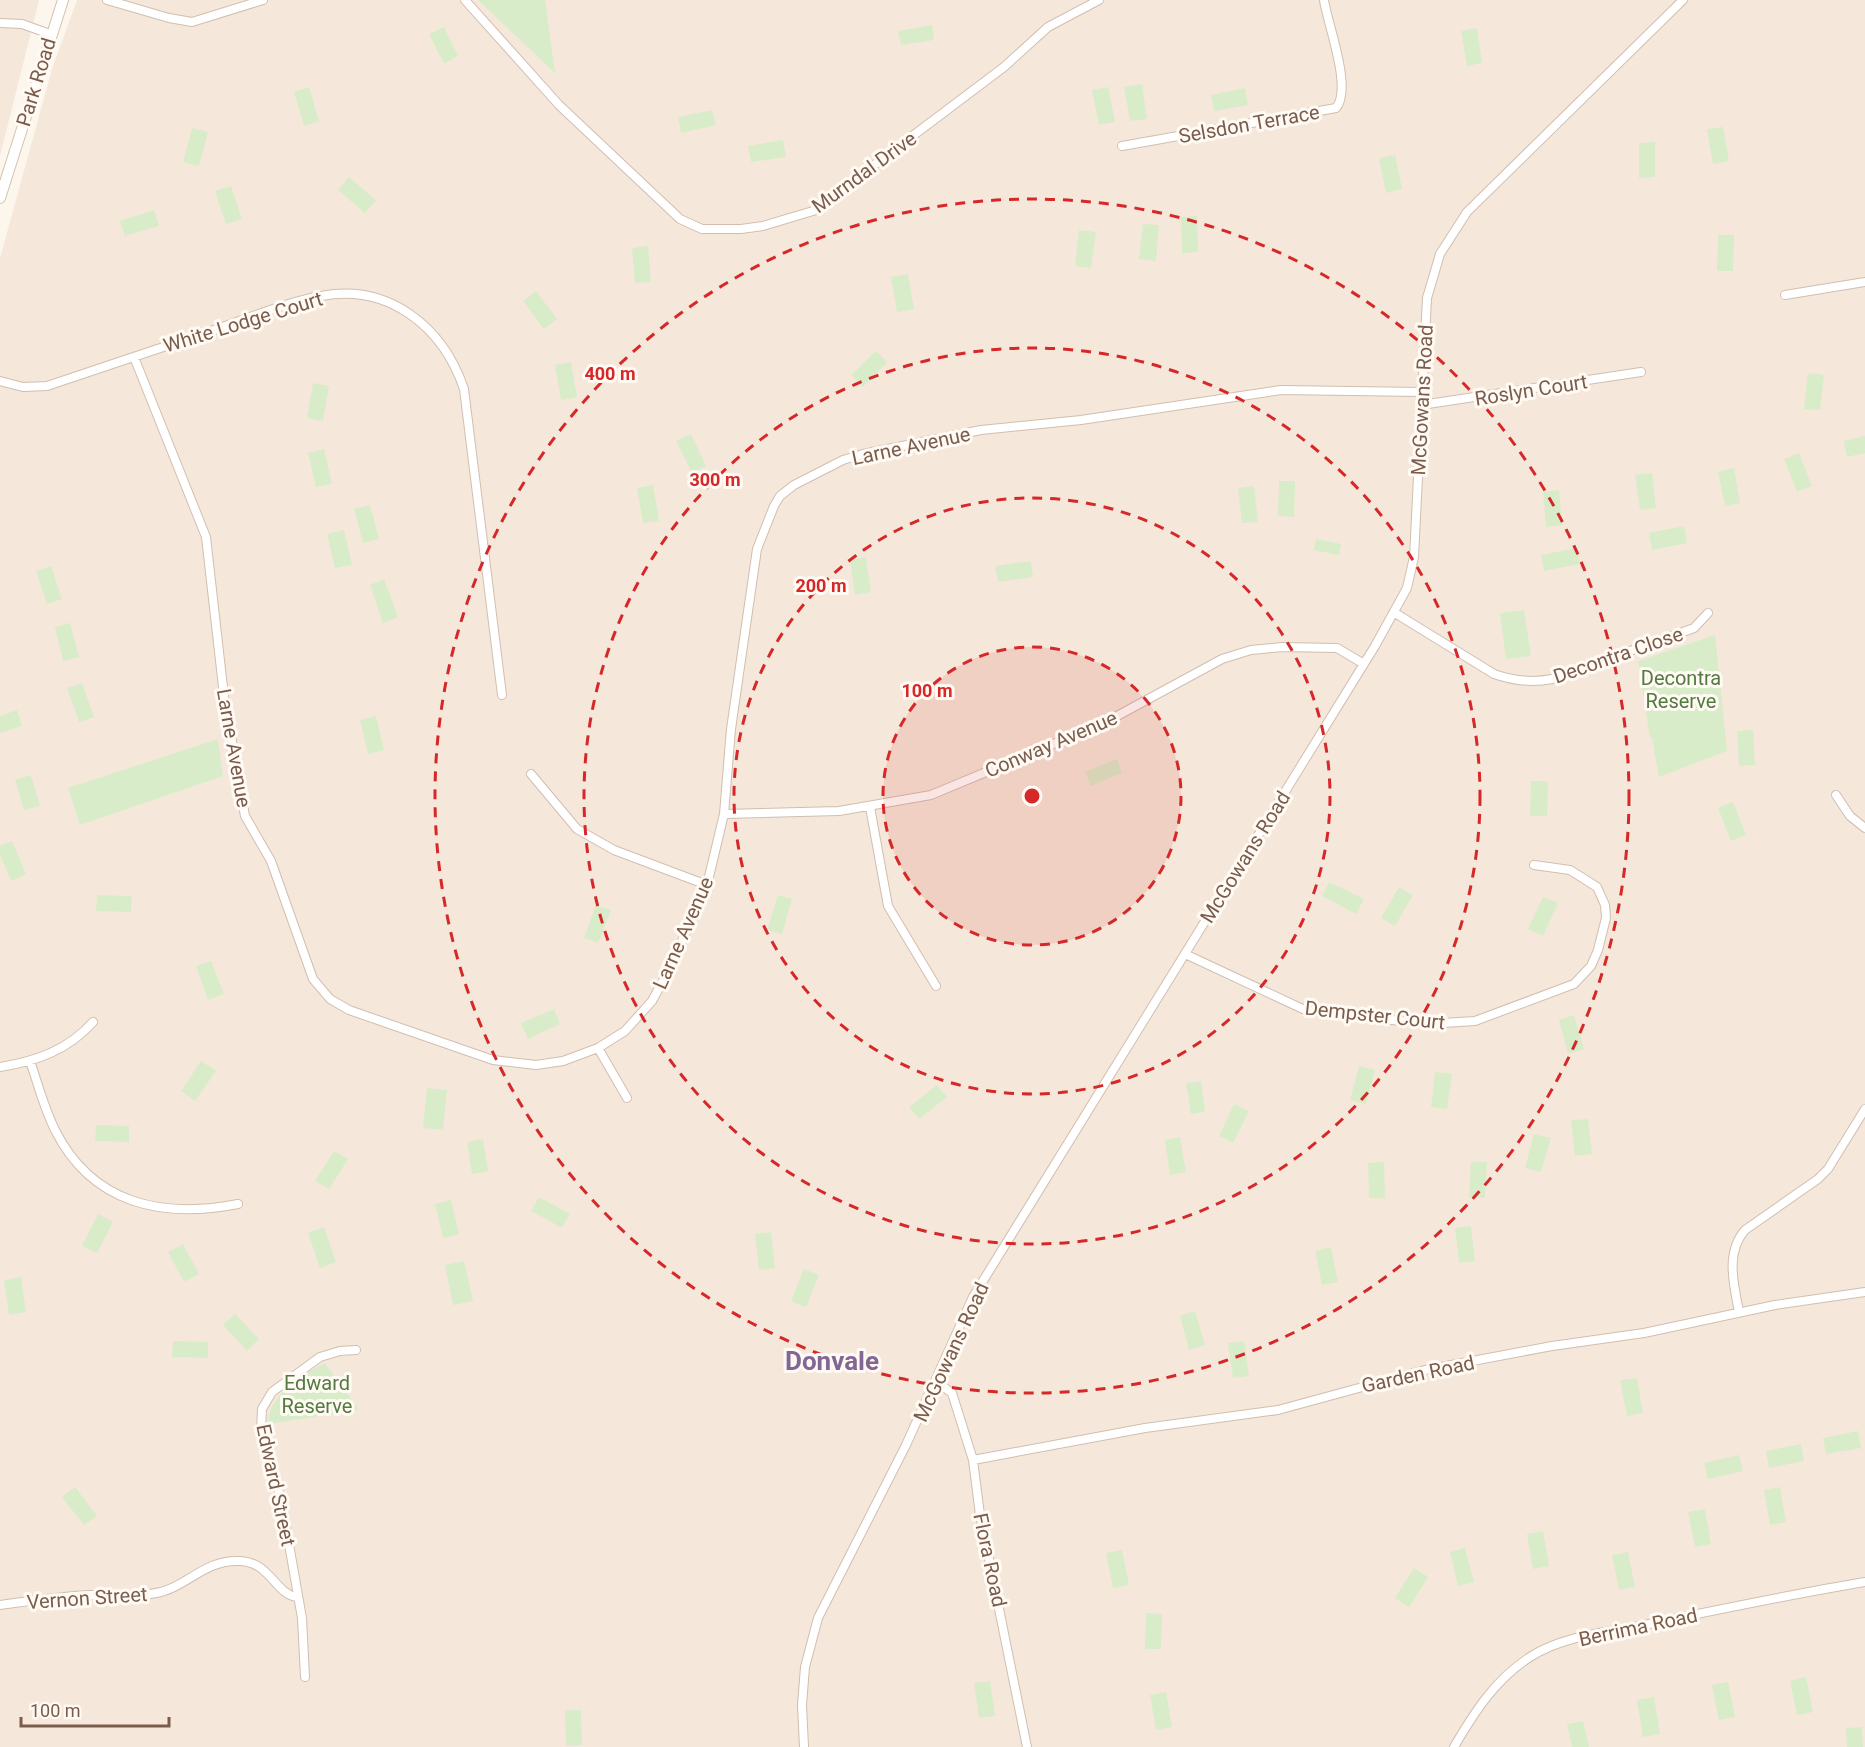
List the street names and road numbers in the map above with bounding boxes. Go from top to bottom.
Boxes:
street label: Park Road [11,35,61,129]
street label: Selsdon Terrace [1177,100,1321,148]
street label: Murndal Drive [807,126,921,218]
street label: White Lodge Court [160,286,326,358]
street label: McGowans Road [1406,324,1438,476]
street label: Roslyn Court [1473,369,1589,411]
street label: Larne Avenue [850,422,972,470]
street label: Decontra Close [1550,622,1686,688]
street label: Larne Avenue [212,687,256,809]
street label: Conway Avenue [981,705,1121,783]
street label: McGowans Road [1195,787,1295,927]
street label: Larne Avenue [648,873,718,993]
street label: Dempster Court [1304,996,1446,1034]
street label: McGowans Road [908,1278,994,1426]
street label: Garden Road [1359,1350,1477,1398]
street label: Edward Street [251,1422,301,1548]
street label: Flora Road [968,1511,1012,1609]
street label: Vernon Street [26,1582,148,1614]
street label: Berrima Road [1576,1603,1700,1651]

